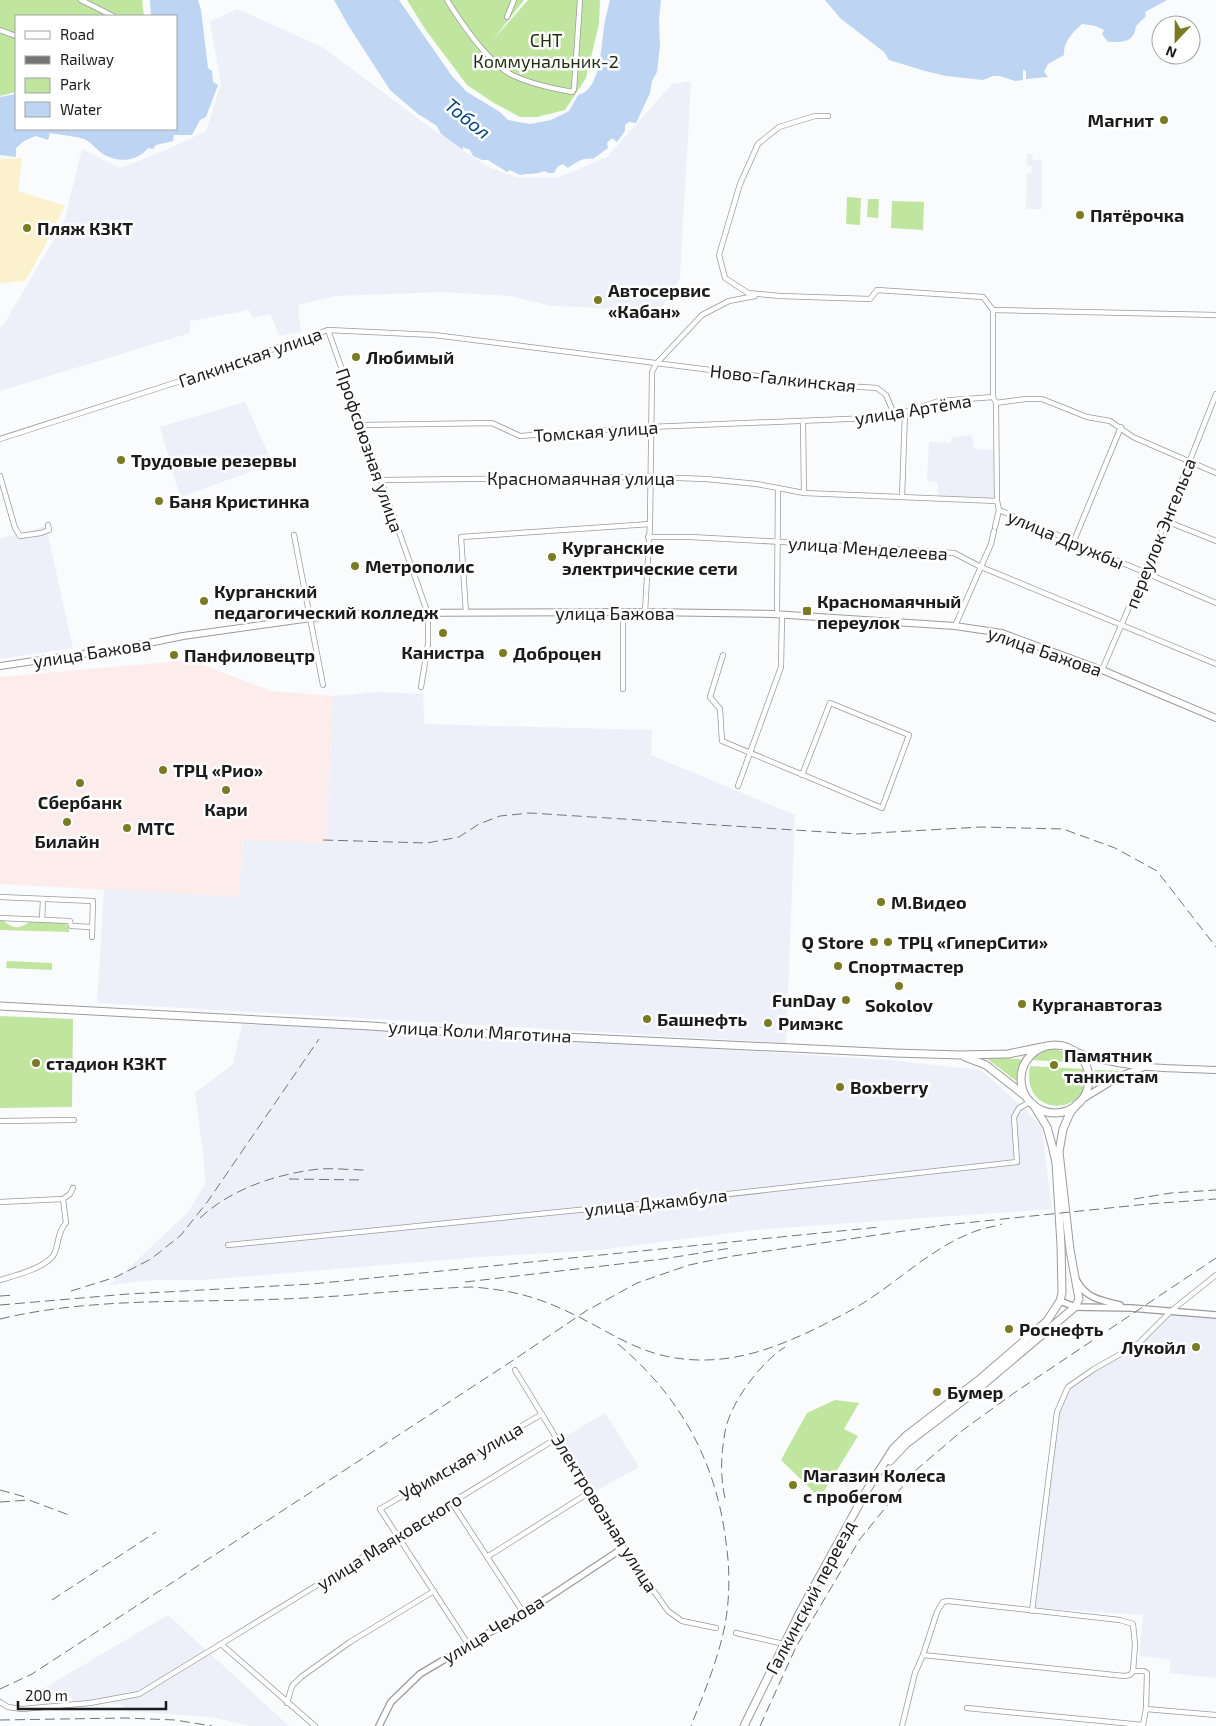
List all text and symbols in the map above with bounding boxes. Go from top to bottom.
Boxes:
legend [15,15,178,130]
north arrow [1151,15,1201,65]
text: Road [60,25,95,43]
park label: СНТ Коммунальник-2 [473,29,619,72]
text: N [1163,43,1179,62]
text: Railway [60,50,114,68]
text: Park [60,75,91,93]
water label: Тобол [441,93,495,143]
text: Water [60,100,102,118]
place label: Магнит [1088,109,1154,131]
marker: Магнит [1158,114,1170,126]
place label: Пятёрочка [1090,204,1184,226]
marker: Пятёрочка [1074,209,1086,221]
place label: Пляж КЗКТ [37,217,133,239]
marker: Пляж КЗКТ [21,222,33,234]
place label: Автосервис «Кабан» [608,279,710,322]
marker: Автосервис «Кабан» [592,294,604,306]
street label: Галкинская улица [175,322,325,392]
place label: Любимый [366,346,454,368]
marker: Любимый [350,351,362,363]
street label: Ново-Галкинская [709,359,857,397]
street label: Профсоюзная улица [332,365,408,535]
street label: улица Артёма [853,389,973,429]
street label: Томская улица [533,416,659,446]
place label: Трудовые резервы [131,449,297,471]
marker: Трудовые резервы [115,454,127,466]
street label: переулок Энгельса [1120,455,1200,611]
street label: Красномаячная улица [487,467,675,489]
place label: Баня Кристинка [169,490,310,512]
marker: Баня Кристинка [153,495,165,507]
street label: улица Дружбы [1005,505,1127,573]
street label: улица Менделеева [787,531,949,565]
place label: Курганские электрические сети [562,536,738,579]
marker: Курганские электрические сети [546,551,558,563]
place label: Метрополис [365,555,474,577]
marker: Метрополис [349,560,361,572]
place label: Курганский педагогический колледж [214,580,439,623]
place label: Красномаячный переулок [817,590,961,633]
marker: Курганский педагогический колледж [198,595,210,607]
street label: улица Бажова [555,602,675,624]
marker: Красномаячный переулок [801,605,813,617]
street label: улица Бажова [985,621,1105,681]
marker: Канистра [437,627,449,639]
street label: улица Бажова [31,632,153,672]
place label: Канистра [401,641,485,663]
place label: Доброцен [513,642,601,664]
place label: Панфиловецтр [184,644,315,666]
marker: Доброцен [497,647,509,659]
marker: Панфиловецтр [168,649,180,661]
place label: ТРЦ «Рио» [173,759,263,781]
marker: ТРЦ «Рио» [157,764,169,776]
marker: Сбербанк [74,777,86,789]
marker: Кари [220,784,232,796]
place label: Сбербанк [38,791,122,813]
place label: Кари [204,798,248,820]
marker: Билайн [61,816,73,828]
place label: МТС [137,817,175,839]
marker: МТС [121,822,133,834]
place label: Билайн [34,830,100,852]
place label: М.Видео [891,891,967,913]
marker: М.Видео [875,896,887,908]
place label: Q Store [802,931,864,953]
place label: ТРЦ «ГиперСити» [898,931,1048,953]
marker: Q Store [868,936,880,948]
marker: ТРЦ «ГиперСити» [882,936,894,948]
place label: Спортмастер [848,955,964,977]
marker: Спортмастер [832,960,844,972]
marker: Sokolov [893,980,905,992]
place label: FunDay [772,989,837,1011]
place label: Курганавтогаз [1032,993,1162,1015]
marker: FunDay [840,994,852,1006]
place label: Sokolov [865,994,934,1016]
marker: Курганавтогаз [1016,998,1028,1010]
place label: Башнефть [657,1008,747,1030]
place label: Римэкс [778,1012,843,1034]
marker: Башнефть [641,1013,653,1025]
street label: улица Коли Мяготина [388,1015,572,1047]
marker: Римэкс [762,1017,774,1029]
place label: Памятник танкистам [1064,1044,1158,1087]
place label: стадион КЗКТ [46,1052,167,1074]
marker: стадион КЗКТ [30,1057,42,1069]
marker: Памятник танкистам [1048,1059,1060,1071]
place label: Boxberry [850,1076,929,1098]
marker: Boxberry [834,1081,846,1093]
street label: улица Джамбула [583,1184,729,1220]
place label: Роснефть [1019,1318,1104,1340]
marker: Роснефть [1003,1323,1015,1335]
place label: Лукойл [1121,1336,1186,1358]
marker: Лукойл [1190,1341,1202,1353]
place label: Бумер [947,1381,1004,1403]
marker: Бумер [931,1386,943,1398]
street label: Уфимская улица [395,1417,527,1505]
street label: Электровозная улица [547,1430,663,1596]
place label: Магазин Колеса с пробегом [803,1464,946,1507]
marker: Магазин Колеса с пробегом [787,1479,799,1491]
street label: улица Маяковского [312,1487,466,1595]
street label: Галкинский переезд [760,1516,860,1678]
street label: улица Чехова [438,1590,548,1668]
scale bar [18,1678,165,1710]
text: 200 m [25,1686,68,1704]

